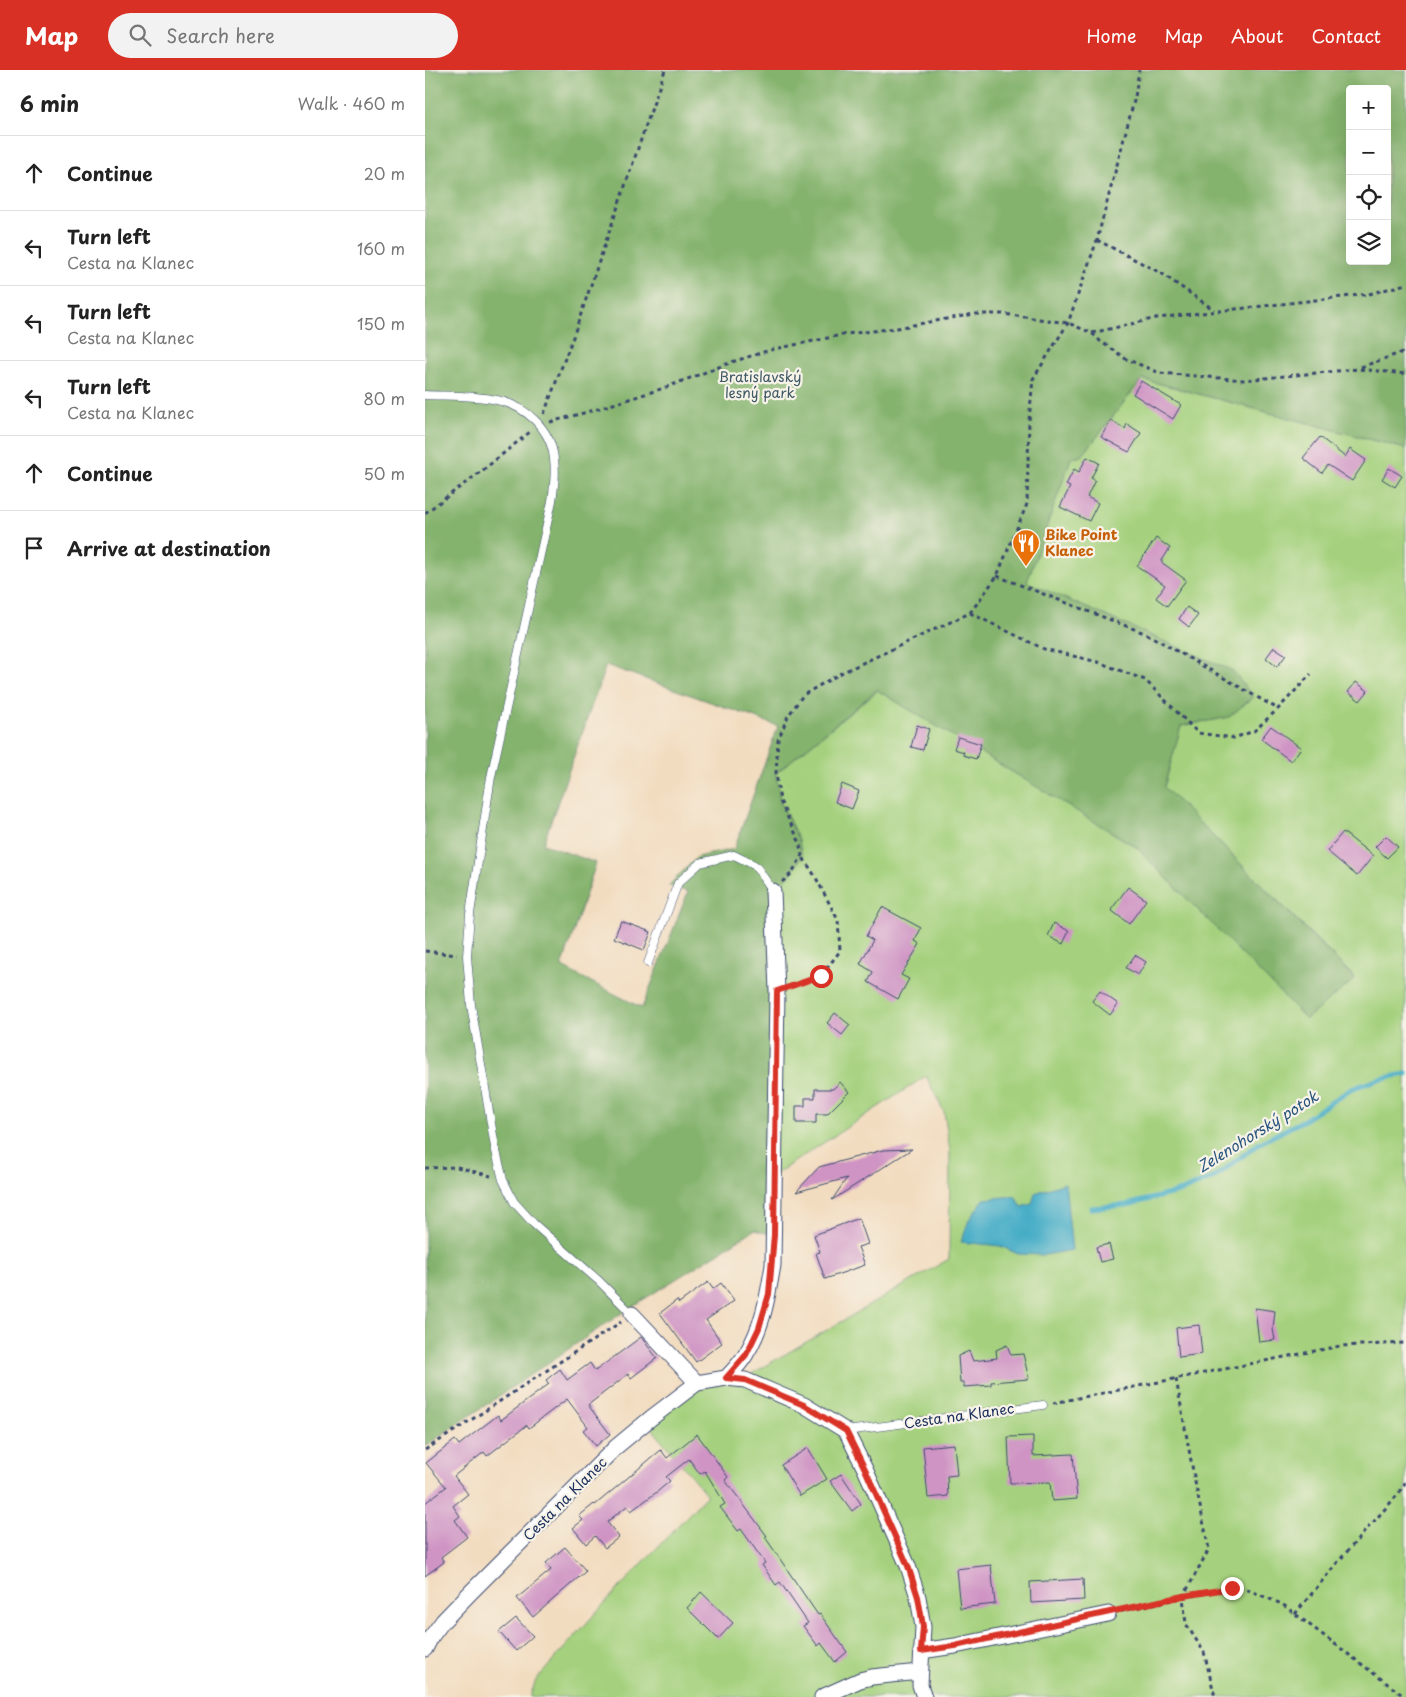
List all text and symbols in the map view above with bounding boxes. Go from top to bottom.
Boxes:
search box [108,13,458,58]
text: Map [25,17,78,53]
icon: search [126,21,154,49]
text: Search here [166,21,275,49]
text: Home [1086,22,1136,49]
text: Map [1164,22,1203,49]
text: About [1231,22,1283,49]
text: Contact [1311,22,1381,49]
map controls [1346,85,1391,265]
button: + [1346,85,1391,130]
text: 6 min [20,87,79,119]
text: Walk · 460 m [298,91,405,115]
button: − [1346,130,1391,175]
icon: ahead [20,159,48,187]
text: Continue [67,159,153,187]
text: 20 m [364,161,405,185]
button: locate [1346,175,1391,220]
button: layers [1346,220,1391,265]
text: Turn left [67,222,151,250]
icon: left [20,234,48,262]
text: 160 m [357,236,405,260]
text: Cesta na Klanec [67,250,194,274]
text: Turn left [67,297,151,325]
icon: left [20,309,48,337]
text: 150 m [357,311,405,335]
text: Cesta na Klanec [67,325,194,349]
park label: Bratislavský lesný park [718,366,802,403]
text: Turn left [67,372,151,400]
icon: left [20,384,48,412]
text: 80 m [363,386,405,410]
text: Cesta na Klanec [67,400,194,424]
icon: ahead [20,459,48,487]
text: Continue [67,459,153,487]
text: 50 m [364,461,405,485]
place label: Bike Point Klanec [1045,524,1118,561]
restaurant icon: Bike Point Klanec [1011,528,1041,567]
icon: arrive [20,534,48,562]
text: Arrive at destination [67,534,271,562]
route start [810,965,833,988]
water label: Zelenohorský potok [1192,1084,1323,1177]
street label: Cesta na Klanec [902,1397,1015,1434]
street label: Cesta na Klanec [518,1452,611,1545]
route end [1221,1577,1244,1600]

